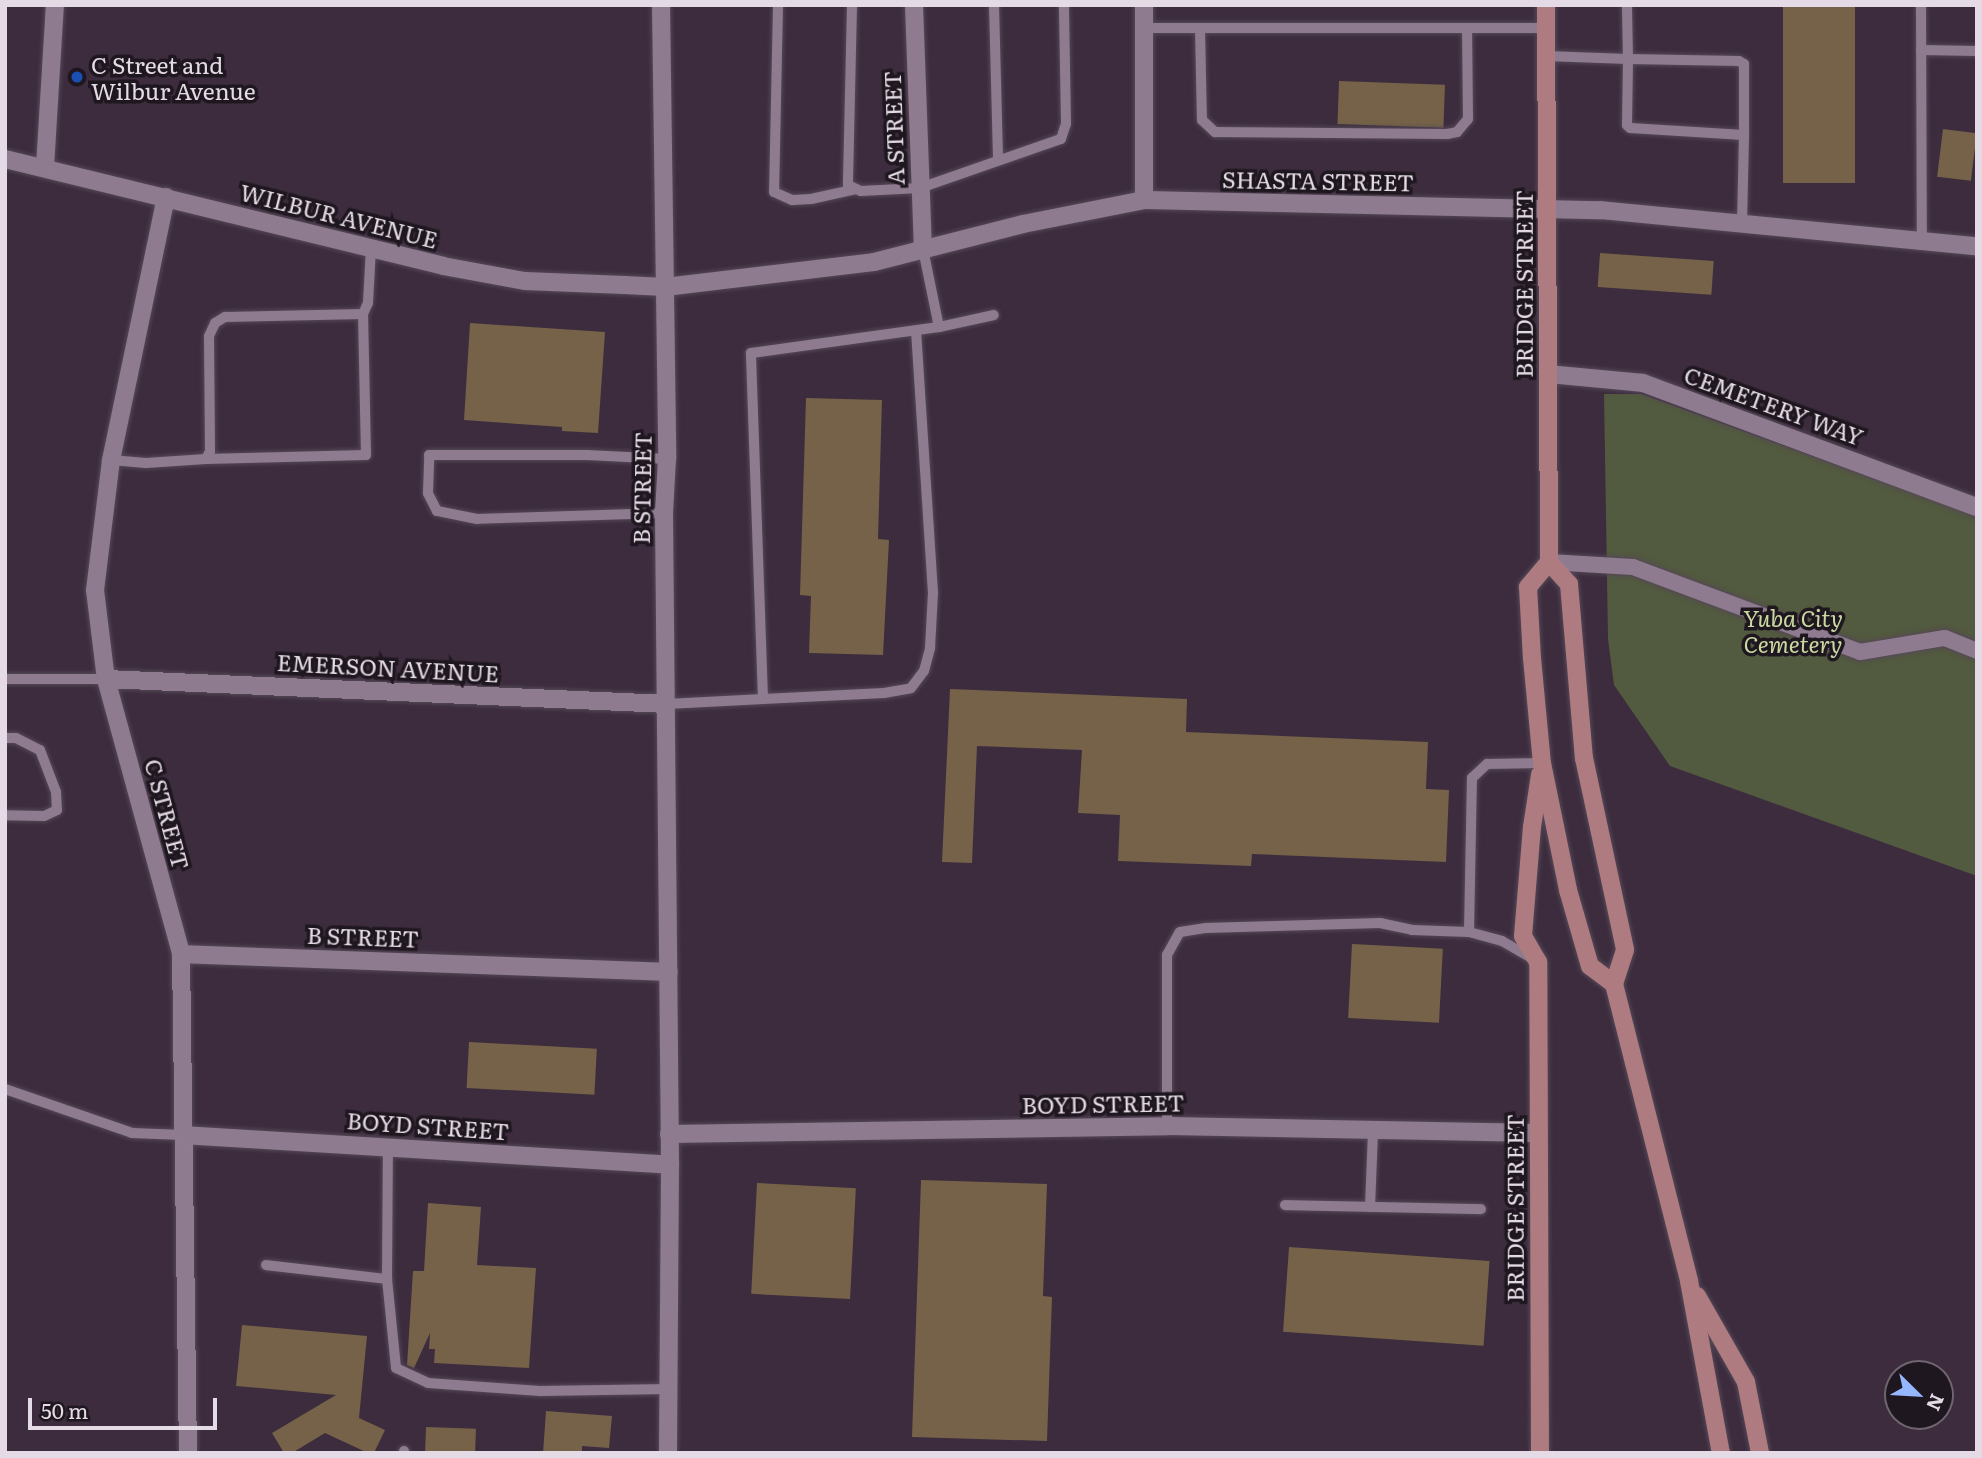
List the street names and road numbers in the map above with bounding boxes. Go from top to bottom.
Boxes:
street label: A STREET [877,71,909,185]
street label: SHASTA STREET [1222,165,1414,195]
street label: WILBUR AVENUE [237,177,441,253]
street label: BRIDGE STREET [1509,190,1537,378]
street label: CEMETERY WAY [1681,360,1867,450]
street label: B STREET [626,432,656,544]
street label: EMERSON AVENUE [276,647,500,687]
street label: C STREET [140,756,196,872]
street label: B STREET [306,920,420,952]
street label: BOYD STREET [1021,1088,1185,1118]
street label: BOYD STREET [346,1106,510,1144]
street label: BRIDGE STREET [1500,1114,1528,1302]

